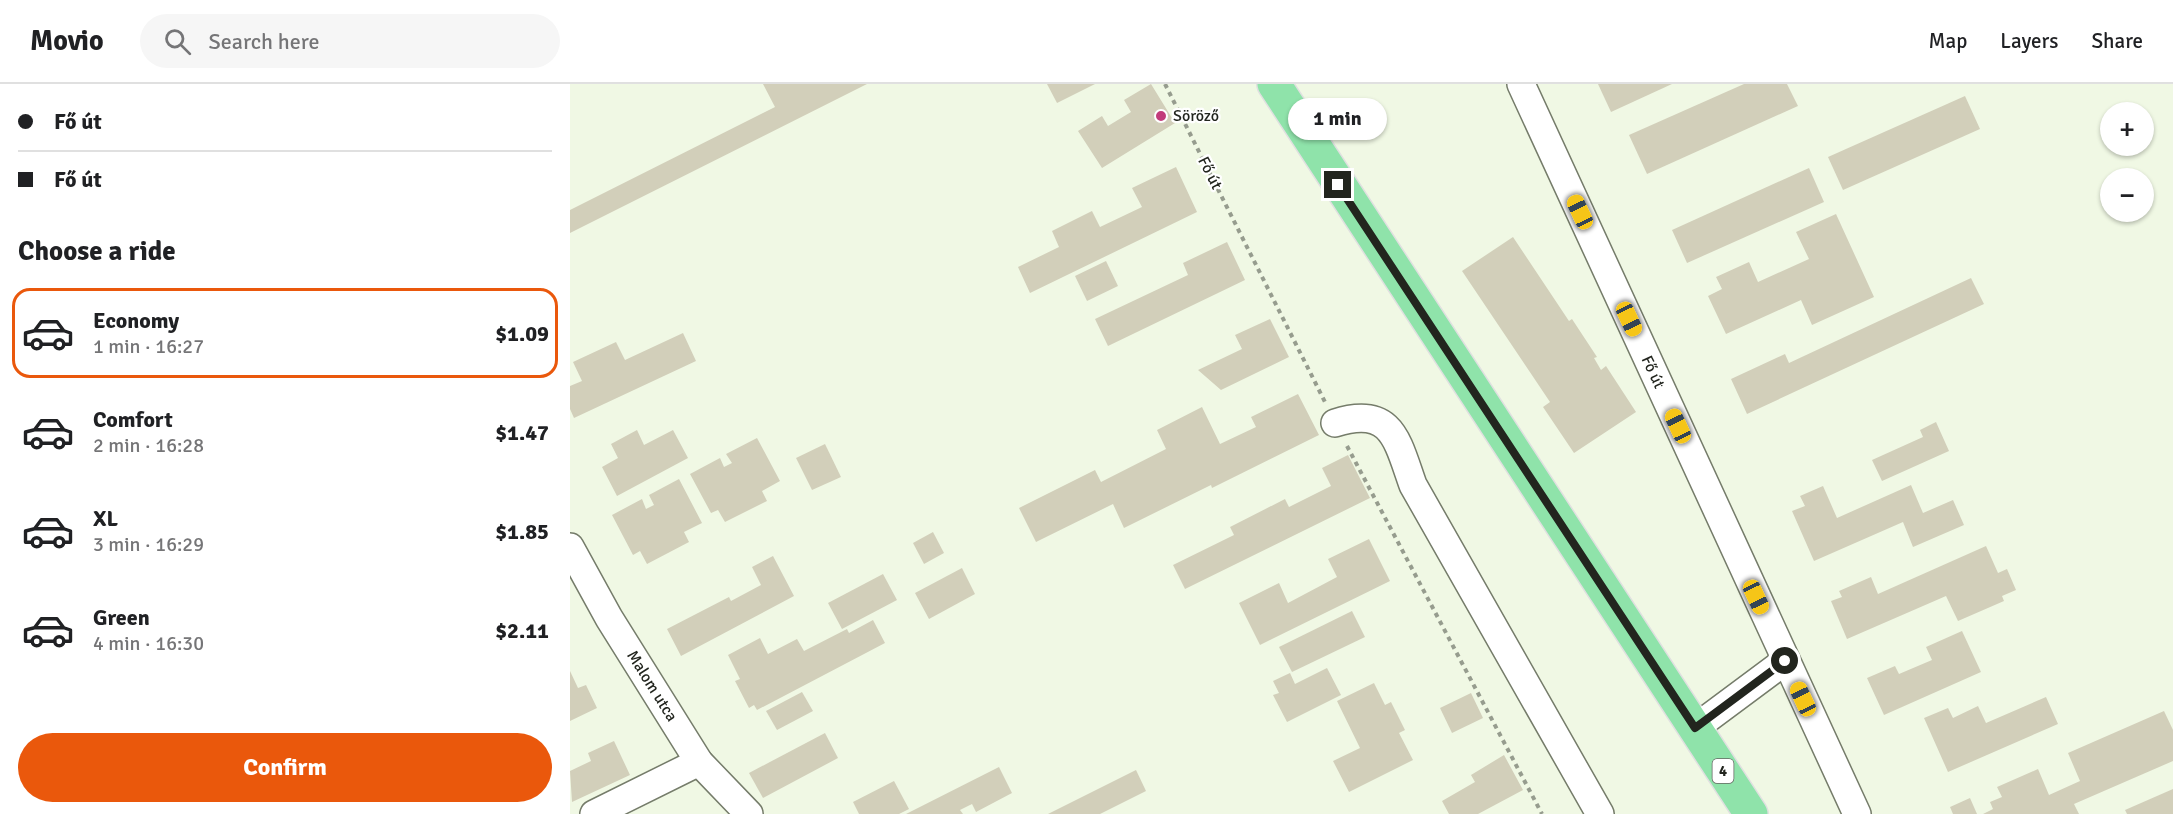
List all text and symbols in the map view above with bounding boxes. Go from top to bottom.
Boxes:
search box [140,14,560,68]
text: Movio [30,24,104,58]
icon: search [161,25,194,58]
text: Search here [209,28,320,55]
text: Map [1929,28,1967,54]
text: Layers [2000,28,2058,54]
text: Share [2091,28,2143,54]
callout: 1 min [1288,98,1388,140]
map controls [2100,102,2154,222]
button: + [2100,102,2154,156]
place label: Söröző [1173,106,1219,126]
text: 1 min [1313,106,1362,131]
text: Fő út [54,108,102,135]
marker: Söröző [1154,109,1168,123]
street label: Fő út [1193,153,1227,193]
text: Fő út [54,166,102,193]
button: − [2100,168,2154,222]
route end [1324,171,1351,198]
car [1564,192,1596,232]
text: Choose a ride [18,235,176,268]
car [1613,299,1645,339]
icon: car [21,306,75,360]
text: Economy [93,307,179,334]
text: $1.09 [495,320,549,347]
text: 1 min · 16:27 [93,334,204,359]
street label: Fő út [1637,352,1669,392]
icon: car [21,405,75,459]
text: Comfort [93,406,173,433]
car [1662,406,1694,446]
text: $1.47 [495,419,549,446]
text: 2 min · 16:28 [93,433,204,458]
icon: car [21,504,75,558]
text: XL [93,505,118,532]
text: $1.85 [495,518,549,545]
text: 3 min · 16:29 [93,532,204,557]
car [1740,577,1772,617]
icon: car [21,603,75,657]
text: Green [93,604,150,631]
text: $2.11 [495,617,549,644]
text: 4 min · 16:30 [93,631,204,656]
street label: Malom utca [622,647,682,725]
route start [1771,647,1798,674]
car [1787,679,1819,719]
button: Confirm [18,733,552,802]
road number: 4 [1712,759,1734,783]

